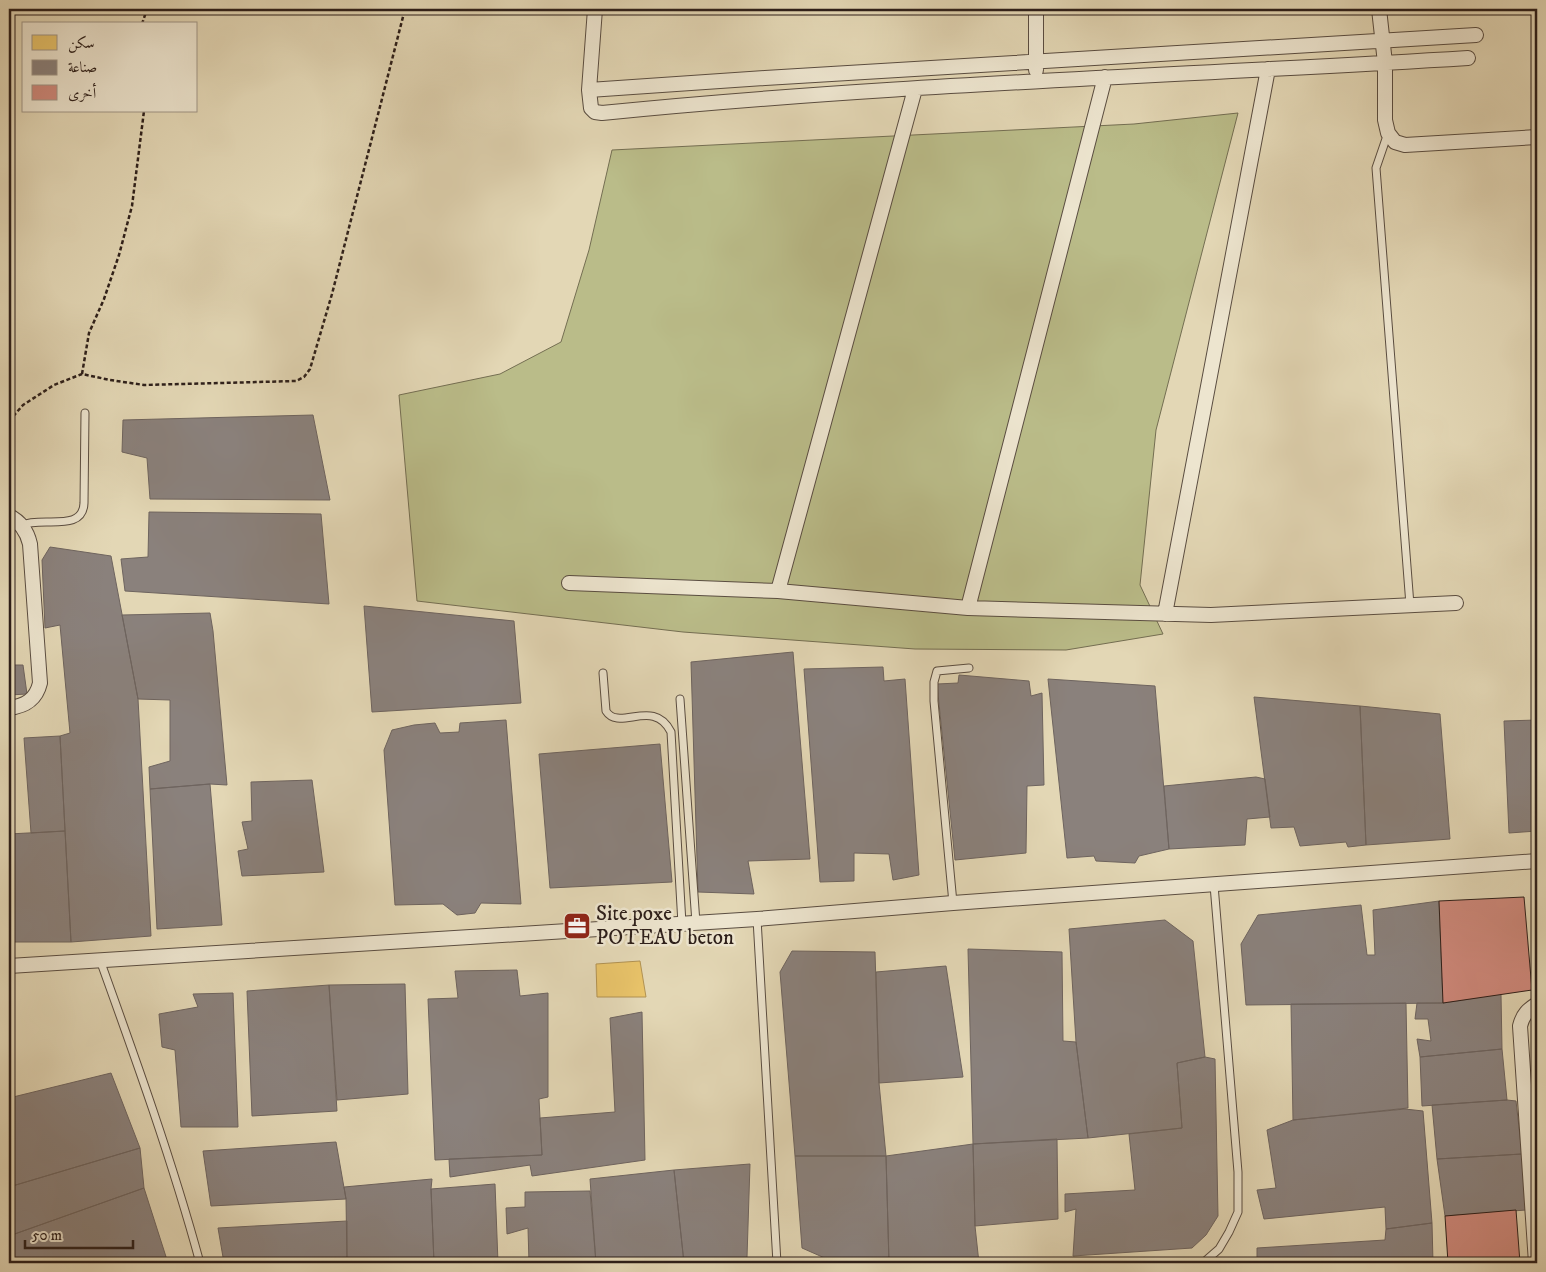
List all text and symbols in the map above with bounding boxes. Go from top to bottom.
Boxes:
legend [22,22,198,112]
text: سكن [68,34,95,53]
text: صناعة [68,58,97,77]
text: أخرى [68,82,97,103]
place label: Site poxe POTEAU beton [596,901,734,951]
office icon: Site poxe POTEAU beton [562,911,592,941]
scale bar [25,1217,132,1249]
text: 50 m [32,1226,62,1245]

